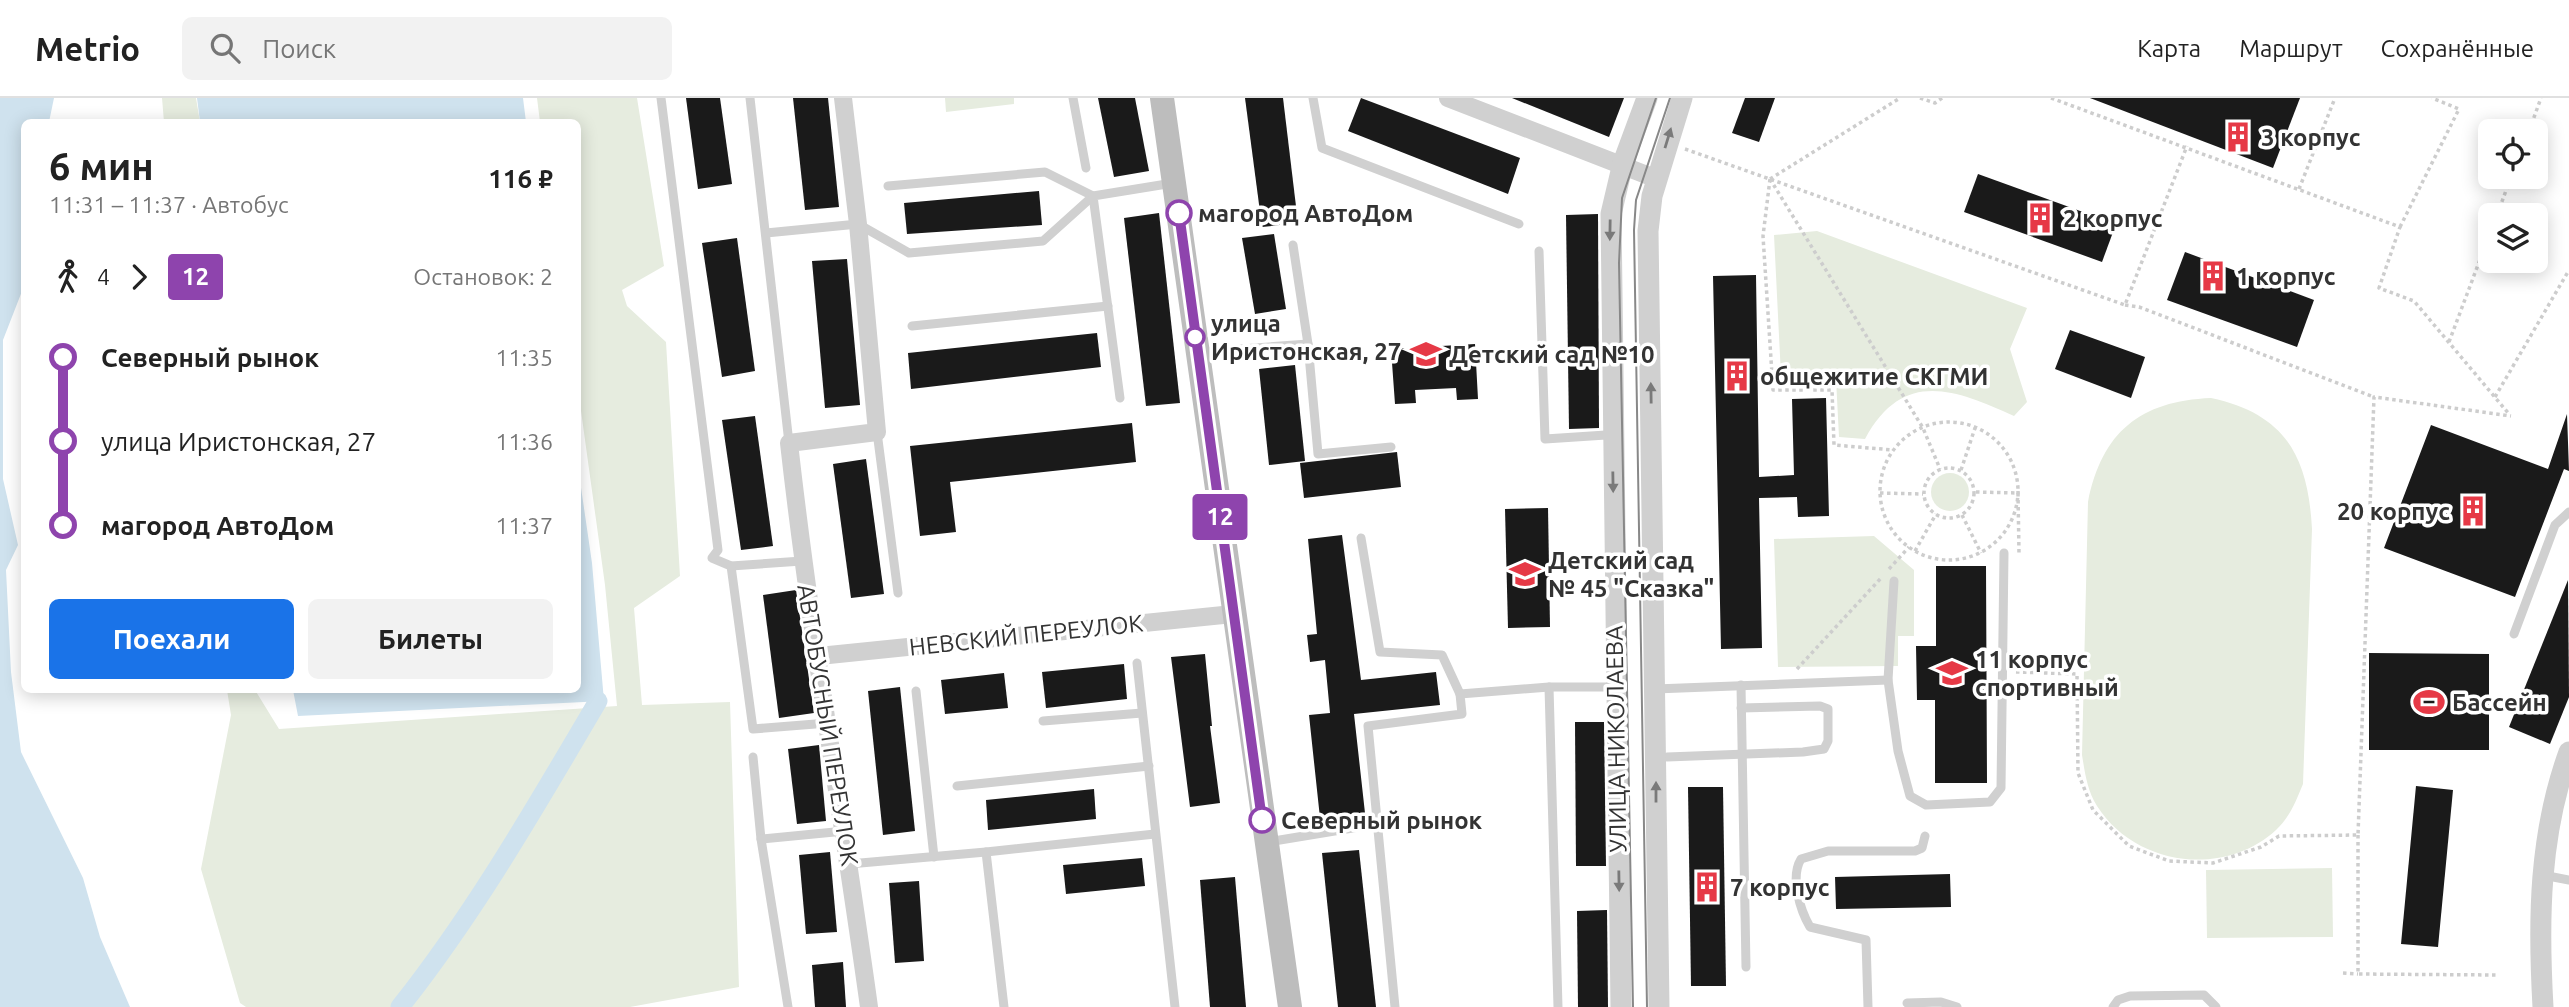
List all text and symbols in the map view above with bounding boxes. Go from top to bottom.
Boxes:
search box [182,17,672,80]
icon: search [206,29,244,67]
text: Metrio [35,30,140,67]
text: Поиск [262,34,336,63]
text: Карта [2137,35,2201,62]
text: Маршрут [2239,35,2343,62]
text: Сохранённые [2381,35,2534,62]
map controls [2478,119,2548,273]
button: locate [2478,119,2548,189]
building icon: 3 корпус [2221,120,2255,154]
place label: 3 корпус [2261,124,2361,151]
one-way arrow [1664,128,1674,149]
text: 6 мин [49,145,154,187]
text: 116 ₽ [488,164,553,193]
text: 11:31 – 11:37 · Автобус [49,192,289,217]
marker: магород АвтоДом [1166,200,1192,226]
place label: магород АвтоДом [1198,200,1413,227]
building icon: 2 корпус [2023,201,2057,235]
button: layers [2478,203,2548,273]
place label: 2 корпус [2063,205,2163,232]
one-way arrow [1605,219,1616,241]
icon: walk [49,258,87,296]
icon: forward [120,258,158,296]
building icon: 1 корпус [2196,259,2230,293]
text: 12 [182,263,209,290]
place label: 1 корпус [2236,263,2336,290]
text: 4 [97,264,110,289]
text: Остановок: 2 [413,264,553,289]
place label: улица Иристонская, 27 [1211,310,1401,365]
marker: улица Иристонская, 27 [1185,327,1205,347]
school or university icon: Детский сад №10 [1409,337,1443,371]
place label: Детский сад №10 [1449,341,1655,368]
text: Северный рынок [101,343,319,372]
text: 11:35 [495,345,553,370]
building icon: общежитие СКГМИ [1720,359,1754,393]
place label: общежитие СКГМИ [1760,363,1988,390]
one-way arrow [1645,382,1657,404]
text: улица Иристонская, 27 [101,427,376,456]
text: 11:36 [495,429,553,454]
one-way arrow [1607,471,1618,493]
line badge: 12 [1188,494,1252,540]
building icon: 20 корпус [2456,494,2490,528]
place label: 20 корпус [2337,498,2450,525]
text: 12 [1206,503,1234,530]
text: магород АвтоДом [101,511,334,540]
text: 11:37 [495,513,553,538]
place label: Детский сад № 45 "Сказка" [1548,547,1714,602]
school or university icon: Детский сад № 45 "Сказка" [1508,557,1542,591]
street label: АВТОБУСНЫЙ ПЕРЕУЛОК [792,582,865,868]
button: Поехали [49,599,294,679]
button: Билеты [308,599,553,679]
street label: НЕВСКИЙ ПЕРЕУЛОК [908,608,1145,661]
street label: УЛИЦА НИКОЛАЕВА [1601,625,1631,853]
place label: 11 корпус спортивный [1975,646,2119,701]
school or university icon: 11 корпус спортивный [1935,656,1969,690]
sports icon: Бассейн [2412,685,2446,719]
place label: Бассейн [2452,689,2547,716]
one-way arrow [1650,781,1662,803]
marker: Северный рынок [1249,807,1275,833]
place label: Северный рынок [1281,807,1483,834]
one-way arrow [1613,870,1625,892]
building icon: 7 корпус [1690,870,1724,904]
place label: 7 корпус [1730,874,1830,901]

